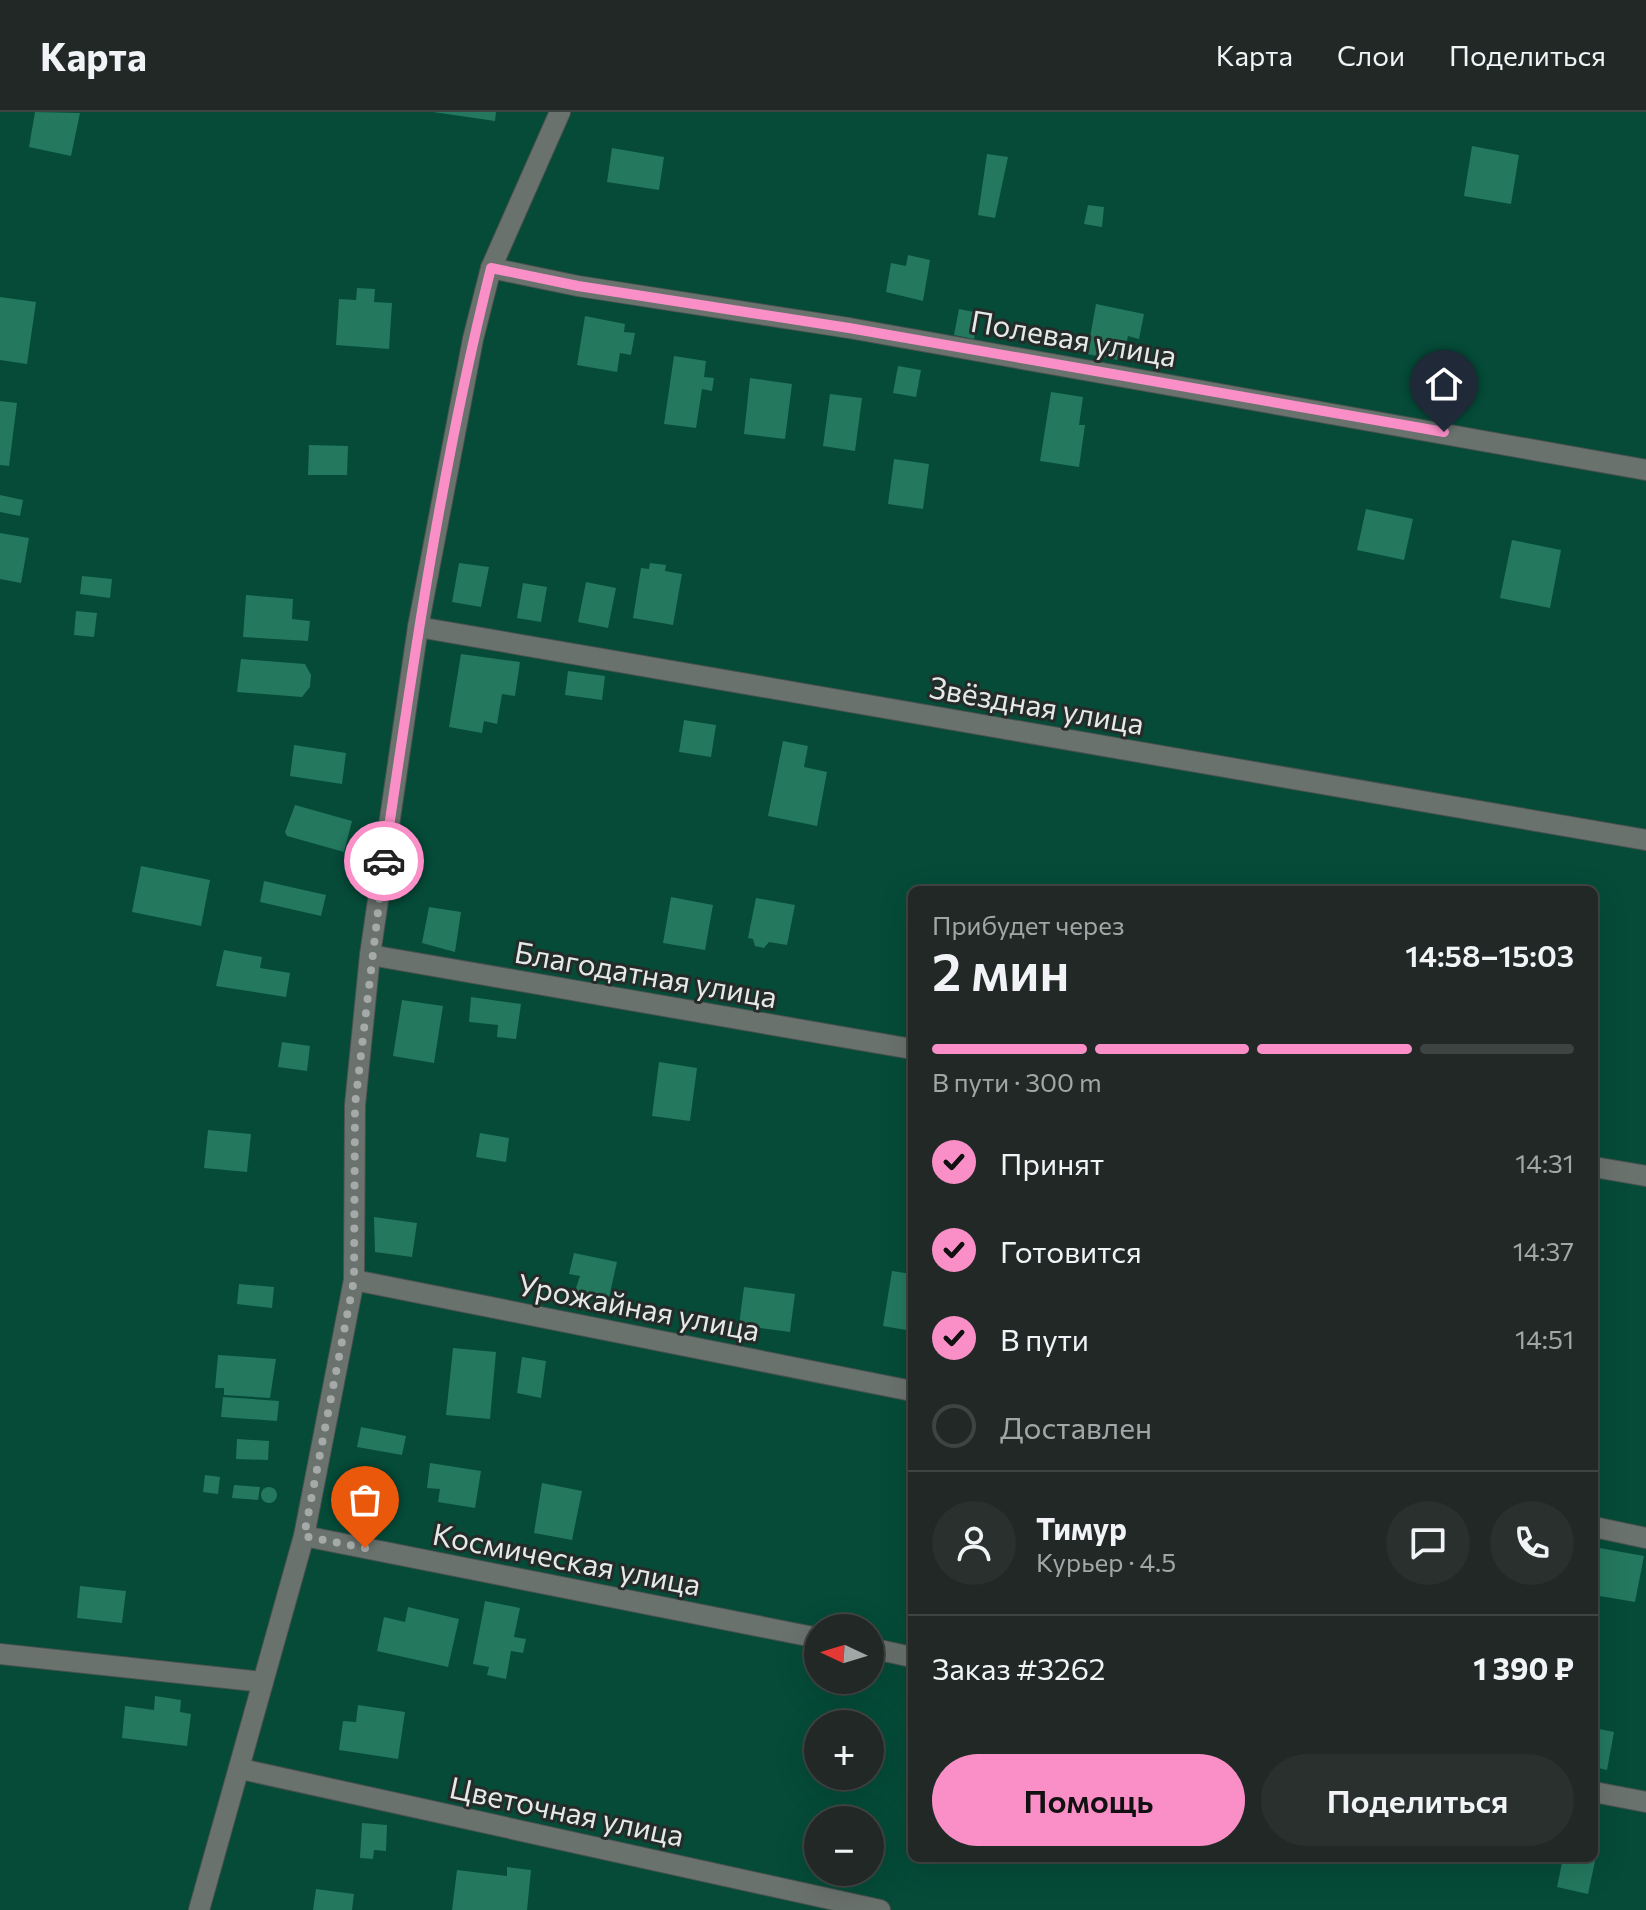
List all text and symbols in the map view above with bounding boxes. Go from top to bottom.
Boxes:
text: Карта [40,32,147,79]
text: Карта [1216,38,1293,72]
text: Слои [1337,38,1405,72]
text: Поделиться [1449,38,1606,72]
street label: Полевая улица [968,301,1180,373]
pin [1410,350,1478,432]
icon: home [1422,362,1466,406]
street label: Звёздная улица [927,667,1147,741]
courier [344,821,424,901]
icon: car [362,839,406,883]
text: Прибудет через [932,909,1125,940]
street label: Благодатная улица [512,932,780,1014]
text: 14:58–15:03 [1405,936,1574,973]
text: 2 мин [932,938,1069,1002]
text: В пути · 300 m [932,1066,1102,1097]
icon: check [932,1140,976,1184]
text: Принят [1000,1144,1104,1181]
text: 14:31 [1515,1147,1574,1178]
icon: check [932,1228,976,1272]
text: Готовится [1000,1232,1142,1269]
text: 14:37 [1513,1235,1574,1266]
street label: Урожайная улица [515,1264,763,1348]
icon: check [932,1316,976,1360]
text: В пути [1000,1320,1089,1357]
text: 14:51 [1515,1323,1574,1354]
text: Доставлен [1000,1408,1152,1445]
pin [331,1466,399,1548]
icon: bag [343,1478,387,1522]
button: person [932,1501,1016,1585]
button: chat [1386,1501,1470,1585]
button: phone [1490,1501,1574,1585]
text: Тимур [1036,1509,1127,1546]
street label: Космическая улица [430,1514,704,1602]
text: Курьер · 4.5 [1036,1546,1176,1577]
north arrow [804,1614,884,1694]
map controls [804,1614,884,1886]
text: Заказ #3262 [932,1649,1105,1686]
text: 1 390 ₽ [1473,1649,1574,1686]
button: + [804,1710,884,1790]
button: Помощь [932,1754,1245,1846]
button: Поделиться [1261,1754,1574,1846]
street label: Цветочная улица [446,1767,688,1853]
button: − [804,1806,884,1886]

